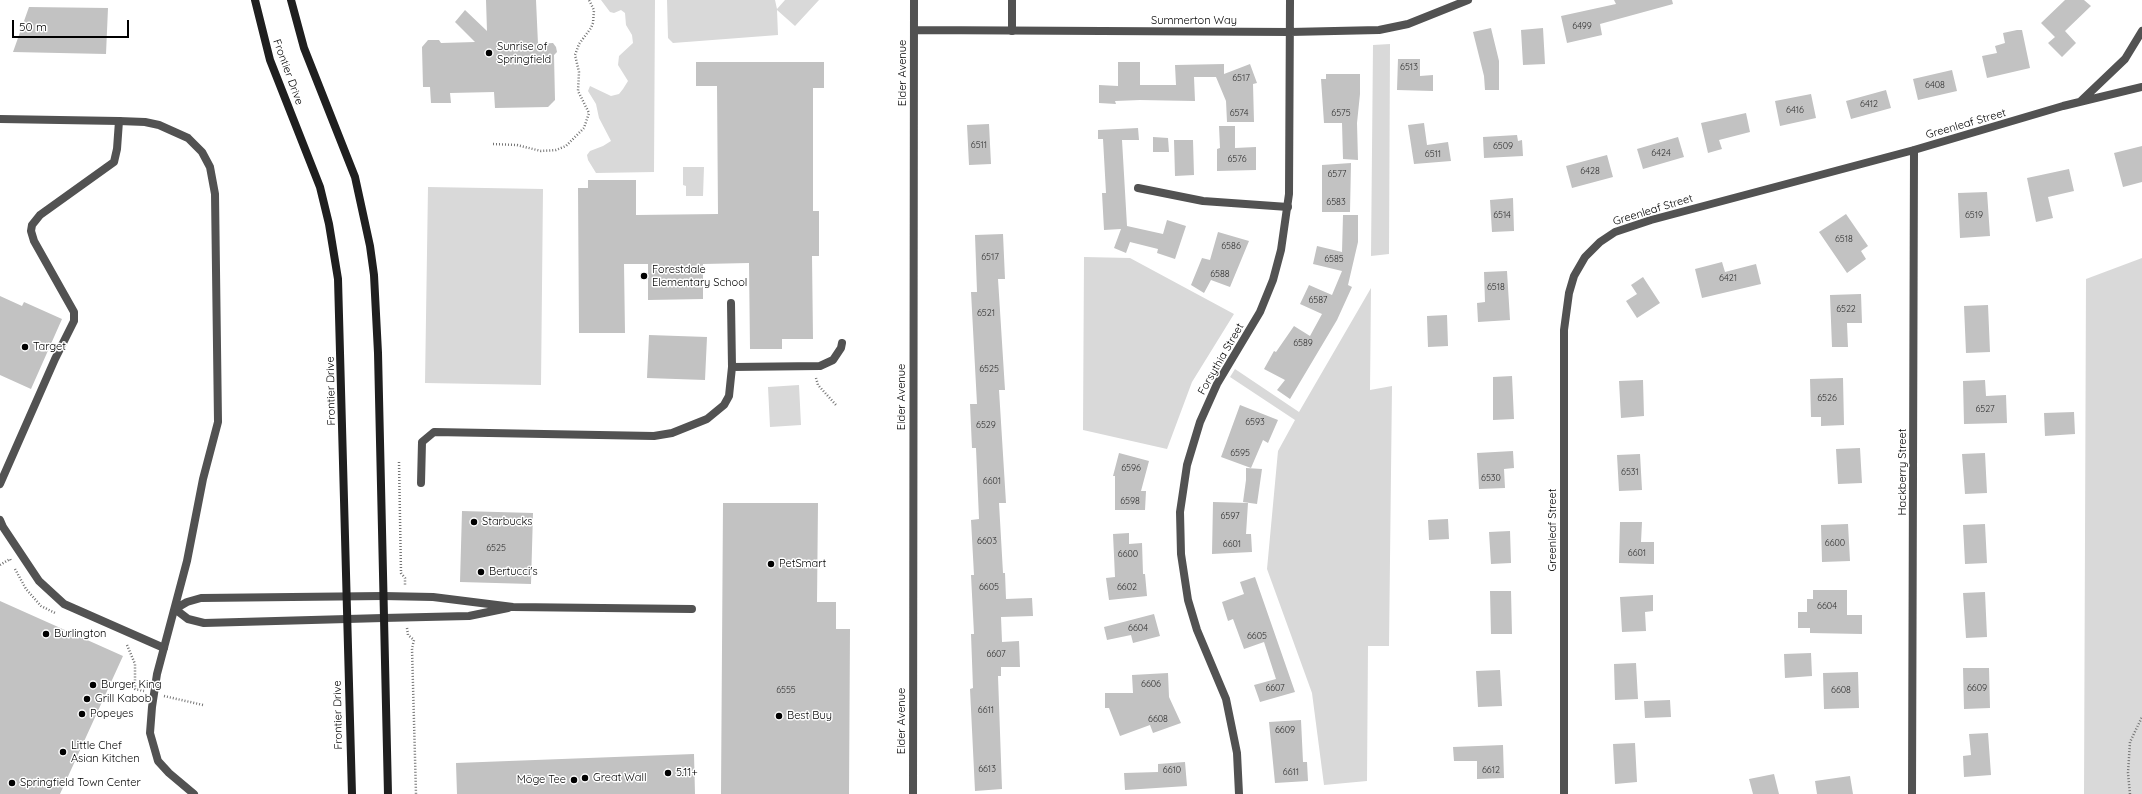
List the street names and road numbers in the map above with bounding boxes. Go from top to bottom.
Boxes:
street label: Summerton Way [1151,14,1237,28]
street label: Frontier Drive [270,37,306,107]
street label: Elder Avenue [896,40,910,106]
street label: Greenleaf Street [1924,106,2008,142]
street label: Greenleaf Street [1611,192,1695,228]
street label: Forsythia Street [1195,321,1247,397]
street label: Frontier Drive [324,356,338,426]
street label: Elder Avenue [895,364,909,430]
street label: Hackberry Street [1896,429,1910,515]
street label: Greenleaf Street [1546,489,1560,571]
street label: Frontier Drive [331,680,345,750]
street label: Elder Avenue [895,688,909,754]

